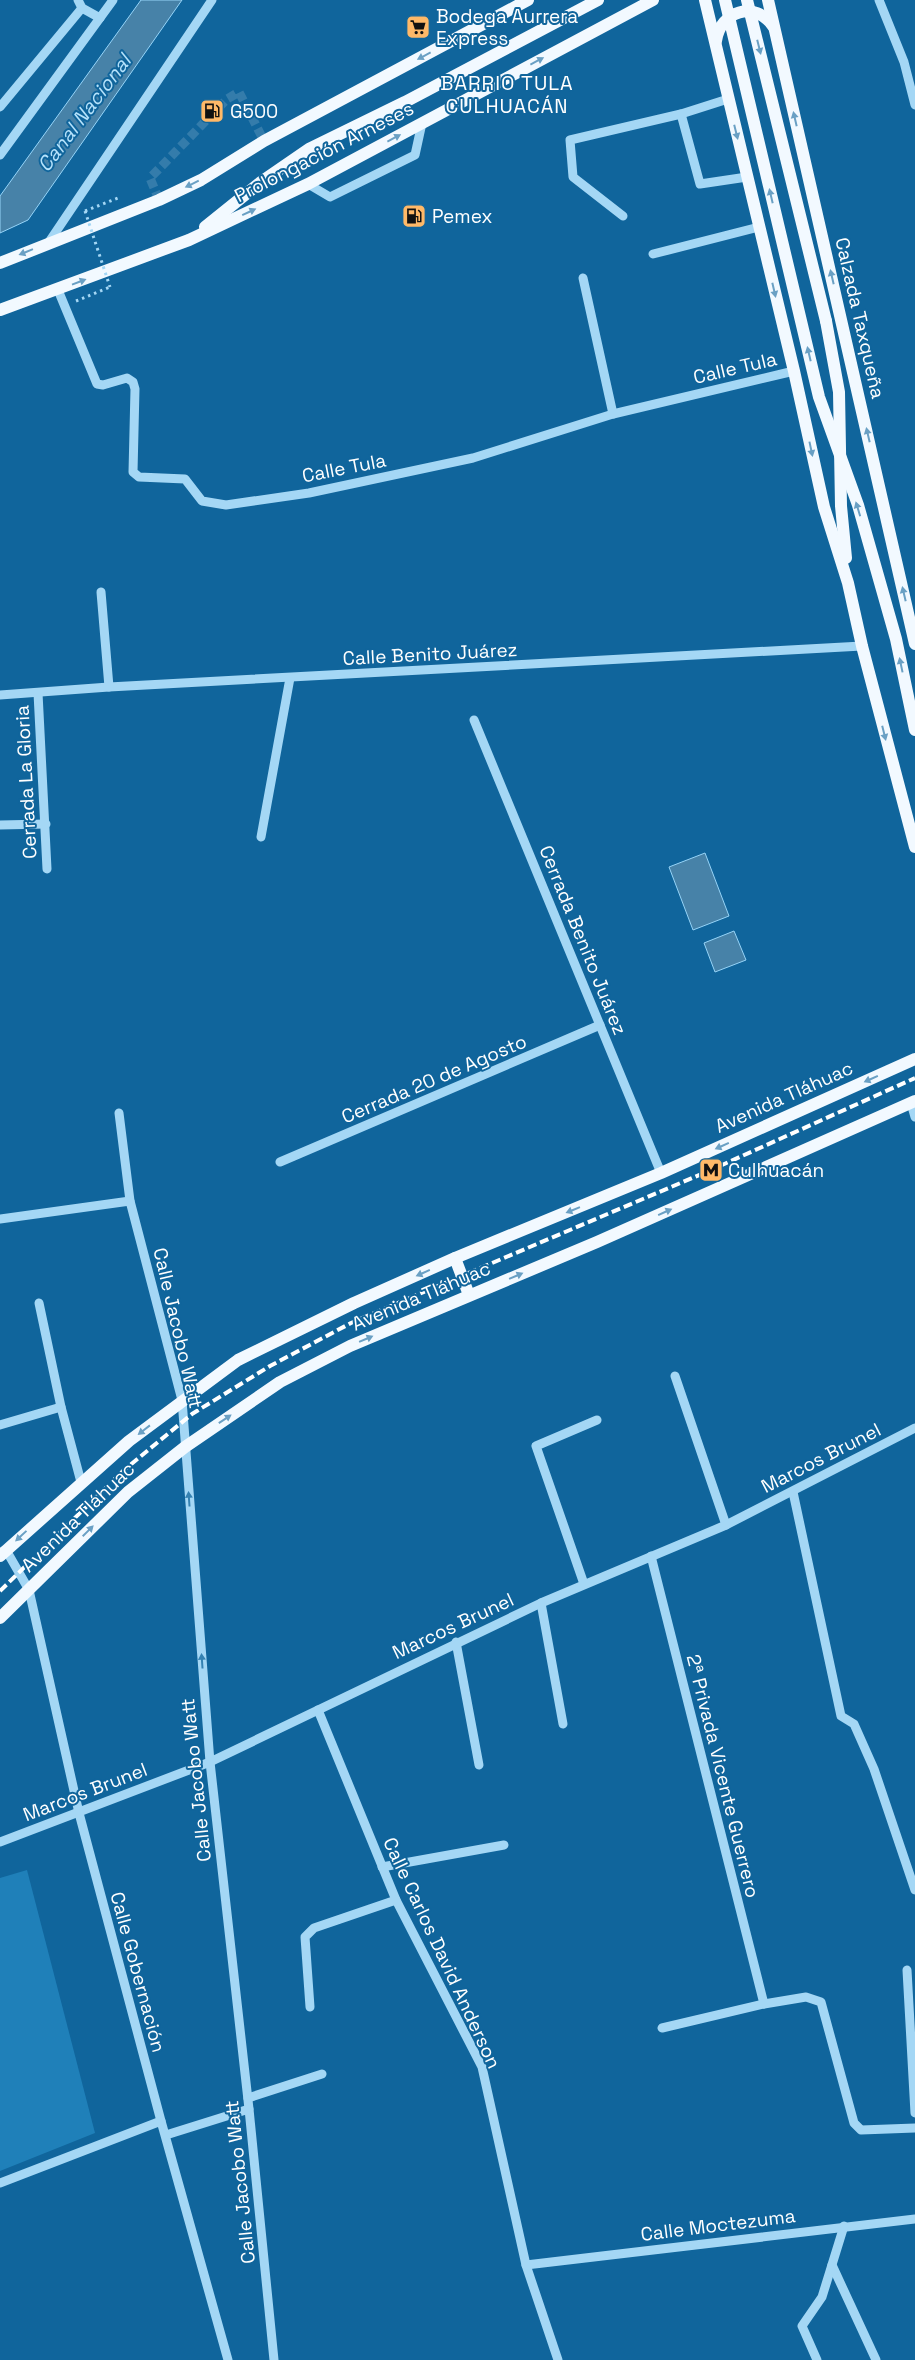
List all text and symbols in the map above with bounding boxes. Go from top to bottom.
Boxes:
place label: Bodega Aurrera Express [436,4,578,51]
supermarket icon: Bodega Aurrera Express [405,14,431,40]
one-way arrow [755,40,763,55]
water label: Canal Nacional [31,47,138,177]
one-way arrow [416,52,431,60]
one-way arrow [531,57,544,66]
district label: BARRIO TULA CULHUACÁN [440,70,574,119]
street label: Prolongación Arneses [230,96,418,208]
fuel station icon: G500 [199,98,225,124]
place label: G500 [230,99,278,124]
one-way arrow [791,110,799,126]
one-way arrow [732,125,740,140]
one-way arrow [387,134,401,142]
one-way arrow [185,180,199,188]
one-way arrow [767,189,775,204]
fuel station icon: Pemex [401,203,427,229]
place label: Pemex [432,204,493,229]
one-way arrow [242,207,256,215]
street label: Calzada Taxqueña [829,235,891,401]
one-way arrow [18,249,33,257]
one-way arrow [827,269,835,285]
one-way arrow [72,278,87,286]
one-way arrow [771,283,779,298]
street label: Calle Tula [691,346,779,390]
one-way arrow [805,347,813,362]
one-way arrow [864,428,872,443]
one-way arrow [807,441,815,456]
street label: Calle Tula [300,448,388,488]
one-way arrow [854,501,862,516]
one-way arrow [900,586,908,601]
street label: Calle Benito Juárez [342,637,518,671]
one-way arrow [897,658,905,673]
street label: Cerrada La Gloria [9,704,43,860]
one-way arrow [880,725,888,740]
street label: Cerrada Benito Juárez [534,842,632,1038]
street label: Cerrada 20 de Agosto [338,1029,530,1129]
street label: Avenida Tláhuac [711,1055,857,1139]
one-way arrow [864,1076,878,1084]
one-way arrow [715,1142,729,1150]
metro station icon: Culhuacán [698,1157,724,1183]
place label: Culhuacán [728,1158,824,1183]
one-way arrow [566,1206,580,1214]
one-way arrow [658,1207,672,1215]
street label: Calle Jacobo Watt [147,1245,209,1411]
street label: Avenida Tláhuac [348,1255,494,1337]
one-way arrow [416,1269,430,1277]
one-way arrow [509,1271,523,1279]
one-way arrow [359,1334,373,1342]
one-way arrow [219,1414,232,1424]
street label: Marcos Brunel [757,1417,885,1499]
one-way arrow [138,1424,151,1435]
street label: Avenida Tláhuac [16,1456,140,1578]
one-way arrow [185,1491,193,1507]
one-way arrow [82,1525,94,1537]
one-way arrow [15,1530,27,1542]
street label: Marcos Brunel [388,1587,518,1665]
street label: 2ª Privada Vicente Guerrero [681,1652,765,1900]
one-way arrow [197,1653,205,1669]
street label: Calle Jacobo Watt [175,1697,217,1863]
street label: Marcos Brunel [19,1757,151,1827]
street label: Calle Carlos David Anderson [377,1833,507,2073]
street label: Calle Gobernación [105,1889,171,2055]
street label: Calle Jacobo Watt [219,2099,261,2265]
street label: Calle Moctezuma [639,2203,797,2247]

